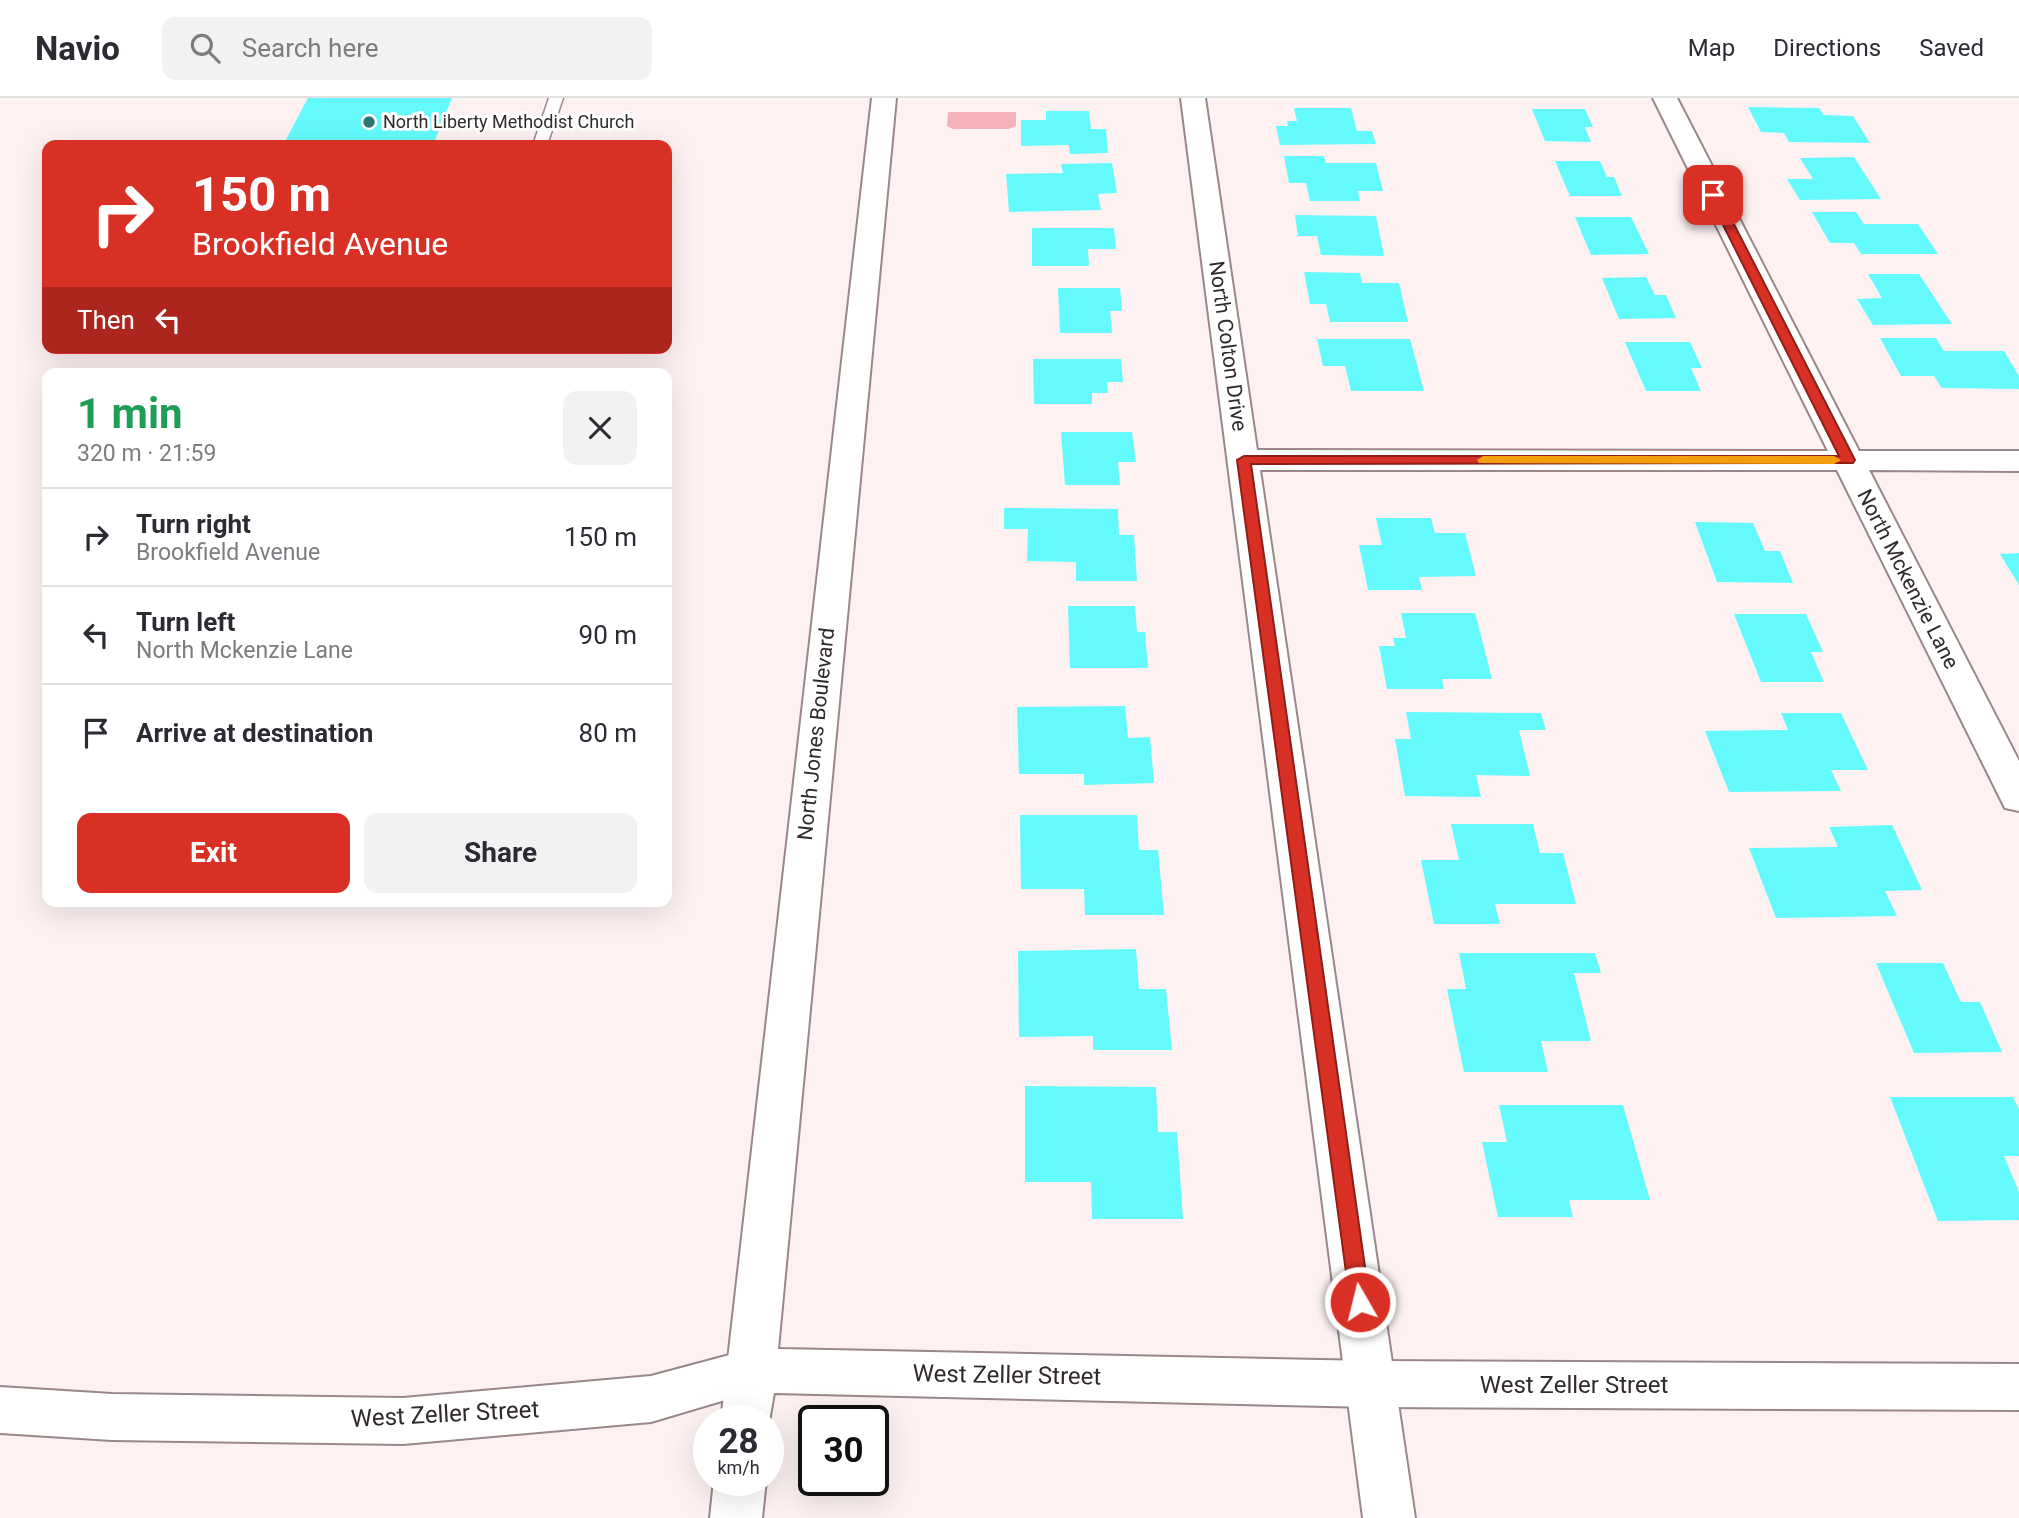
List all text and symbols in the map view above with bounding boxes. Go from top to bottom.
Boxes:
search box [162,17,652,80]
text: Navio [35,29,120,68]
icon: search [186,29,224,67]
text: Search here [242,33,379,63]
text: Map [1688,34,1735,62]
text: Directions [1773,34,1881,62]
text: Saved [1919,34,1984,62]
place label: North Liberty Methodist Church [383,111,634,132]
marker: North Liberty Methodist Church [361,114,377,130]
pin [1683,165,1743,225]
text: 150 m [192,166,331,223]
icon: right [77,168,168,259]
icon: arrive [1694,176,1732,214]
text: Brookfield Avenue [192,225,448,263]
street label: North Colton Drive [1204,259,1252,433]
icon: left [149,301,187,339]
text: Then [77,305,135,335]
text: 1 min [77,389,183,438]
button: close [563,391,637,465]
text: 320 m · 21:59 [77,440,216,467]
street label: North Mckenzie Lane [1852,485,1964,673]
text: Turn right [136,509,251,539]
icon: right [77,518,115,556]
text: 150 m [564,522,637,552]
text: Brookfield Avenue [136,539,320,566]
text: Turn left [136,607,235,637]
icon: left [77,616,115,654]
text: 90 m [579,620,637,650]
street label: North Jones Boulevard [793,627,839,841]
text: North Mckenzie Lane [136,637,353,664]
icon: arrive [77,714,115,752]
text: Arrive at destination [136,718,373,748]
text: 80 m [579,718,637,748]
button: Exit [77,813,350,893]
button: Share [364,813,637,893]
position arrow [1323,1265,1397,1339]
street label: West Zeller Street [913,1359,1102,1391]
street label: West Zeller Street [1480,1371,1668,1399]
street label: West Zeller Street [350,1395,540,1433]
speed limit sign: 30 [798,1405,889,1496]
text: 28 [718,1421,759,1462]
text: km/h [717,1457,760,1478]

